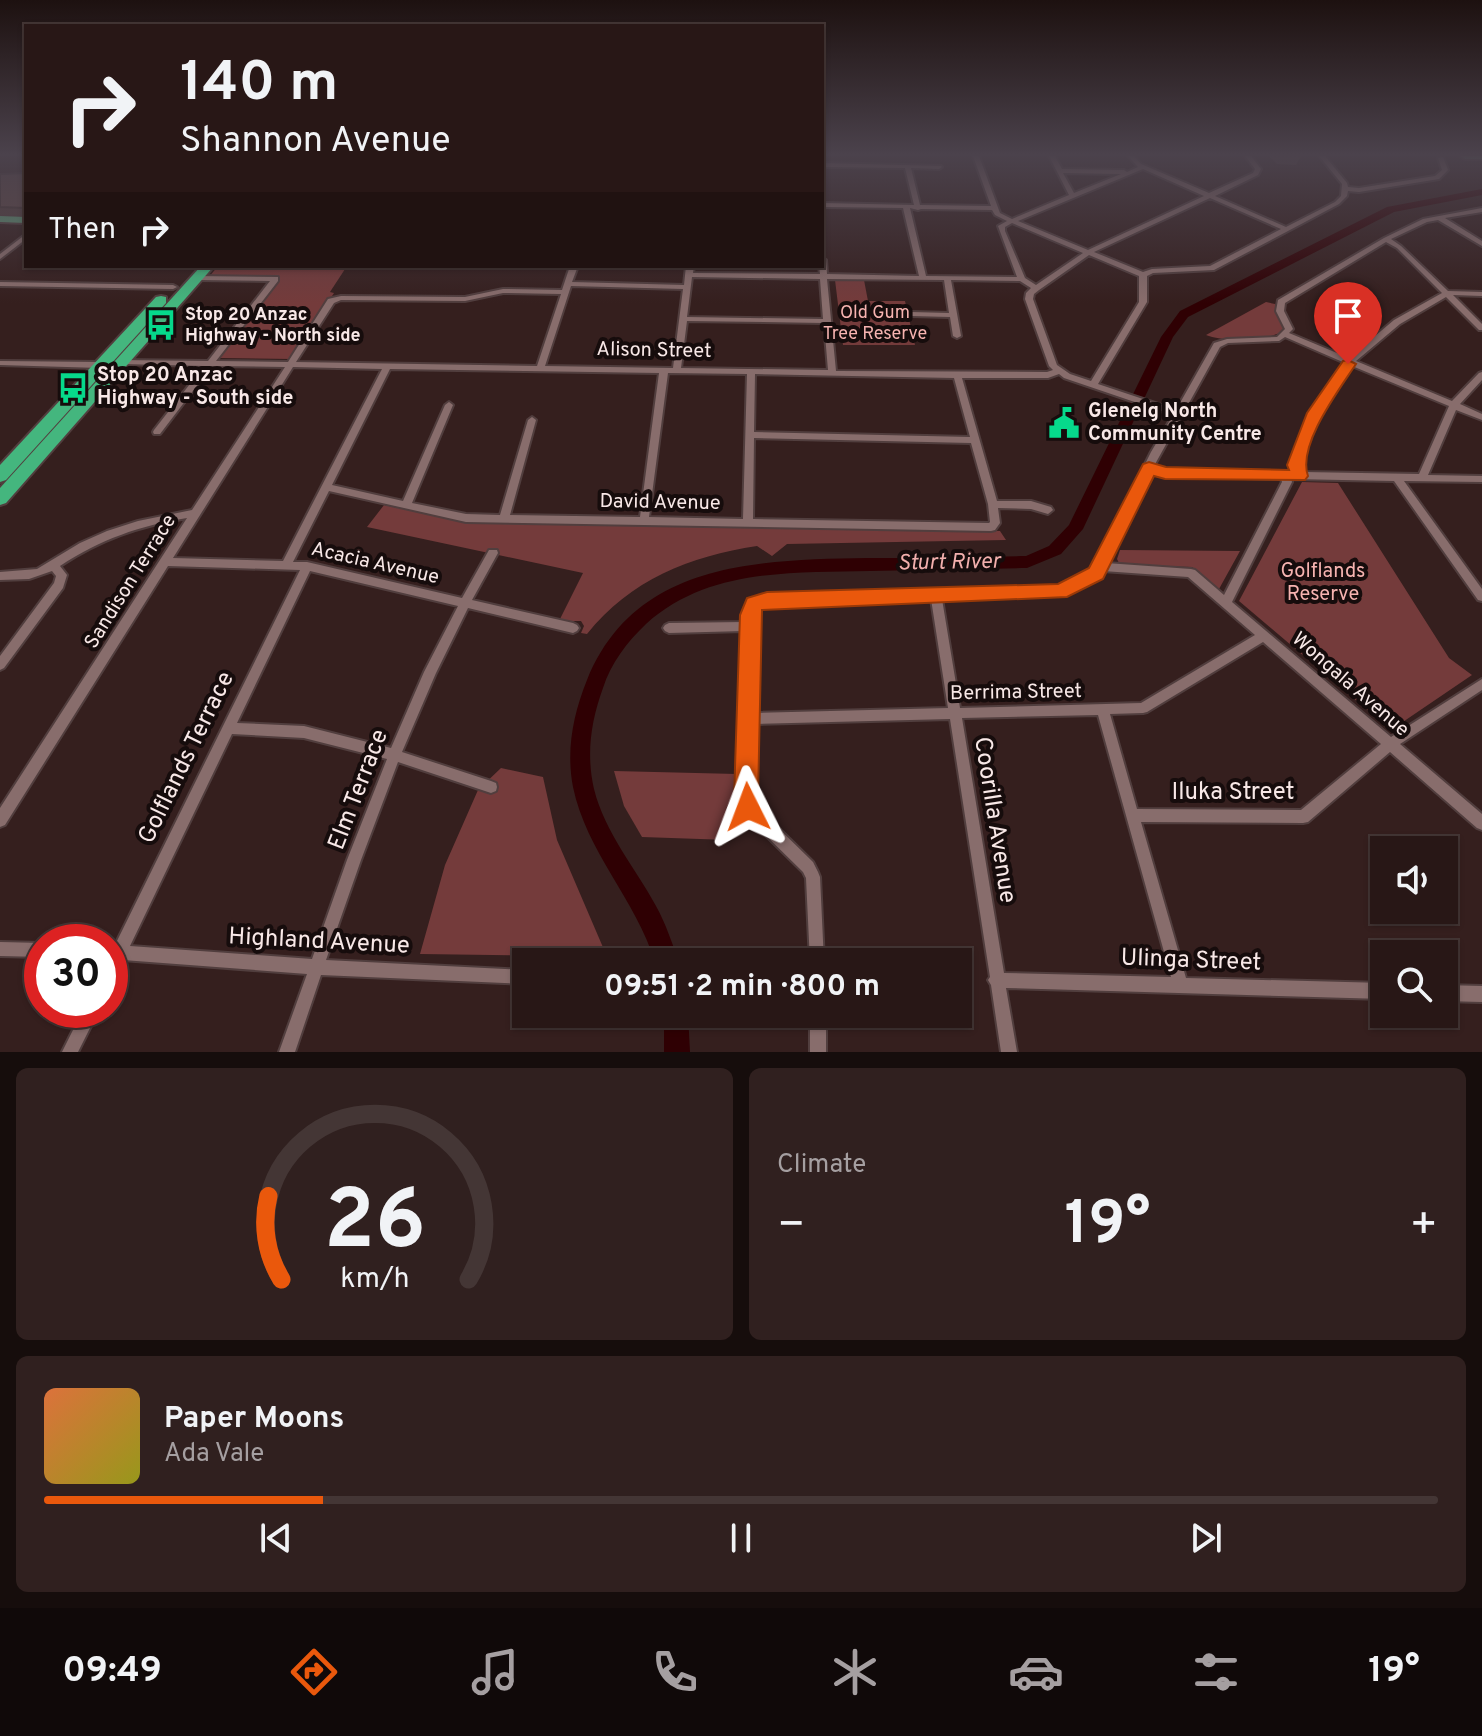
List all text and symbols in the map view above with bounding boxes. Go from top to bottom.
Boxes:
text: 140 m [180,50,338,120]
icon: right [48,56,152,160]
text: Shannon Avenue [180,119,451,165]
icon: right [132,208,176,252]
text: Then [48,212,116,249]
pin [1314,282,1382,364]
icon: arrive [1326,294,1370,338]
park label: Old Gum Tree Reserve [823,302,927,346]
place label: Stop 20 Anzac Highway - North side [185,304,361,348]
bus stop icon: Stop 20 Anzac Highway - North side [144,308,178,342]
street label: Alison Street [596,337,712,365]
place label: Stop 20 Anzac Highway - South side [97,363,293,412]
bus stop icon: Stop 20 Anzac Highway - South side [56,371,90,405]
place label: Glenelg North Community Centre [1088,399,1262,448]
public building icon: Glenelg North Community Centre [1047,406,1081,440]
street label: David Avenue [599,489,721,517]
street label: Sandison Terrace [79,510,183,654]
street label: Acacia Avenue [309,537,441,591]
water label: Sturt River [897,549,1002,577]
park label: Golflands Reserve [1280,559,1366,608]
street label: Wongala Avenue [1286,627,1414,743]
street label: Golflands Terrace [132,667,242,849]
street label: Berrima Street [950,679,1082,707]
street label: Elm Terrace [322,725,396,855]
street label: Coorilla Avenue [966,735,1022,905]
position arrow [706,765,790,849]
street label: Iluka Street [1171,778,1295,808]
map controls [1370,836,1458,1028]
button: sound [1370,836,1458,924]
street label: Highland Avenue [228,922,410,962]
speed limit sign: 30 [24,924,128,1028]
button: search [1370,940,1458,1028]
street label: Ulinga Street [1120,944,1262,978]
text: 09:51 · 2 min · 800 m [604,969,880,1006]
text: Climate [777,1149,866,1182]
text: 26 [324,1173,426,1278]
text: 19° [1065,1189,1150,1265]
text: − [777,1199,805,1255]
text: + [1410,1199,1438,1255]
text: km/h [340,1262,409,1298]
text: Paper Moons [164,1401,344,1438]
text: Ada Vale [164,1438,264,1471]
icon: previous [254,1516,298,1560]
icon: pause [719,1516,763,1560]
icon: next [1184,1516,1228,1560]
icon: directions [286,1644,342,1700]
icon: music [467,1644,523,1700]
icon: phone [647,1644,703,1700]
icon: climate [827,1644,883,1700]
icon: car [1008,1644,1064,1700]
icon: filters [1188,1644,1244,1700]
text: 09:49 [62,1649,162,1695]
text: 19° [1368,1649,1420,1695]

